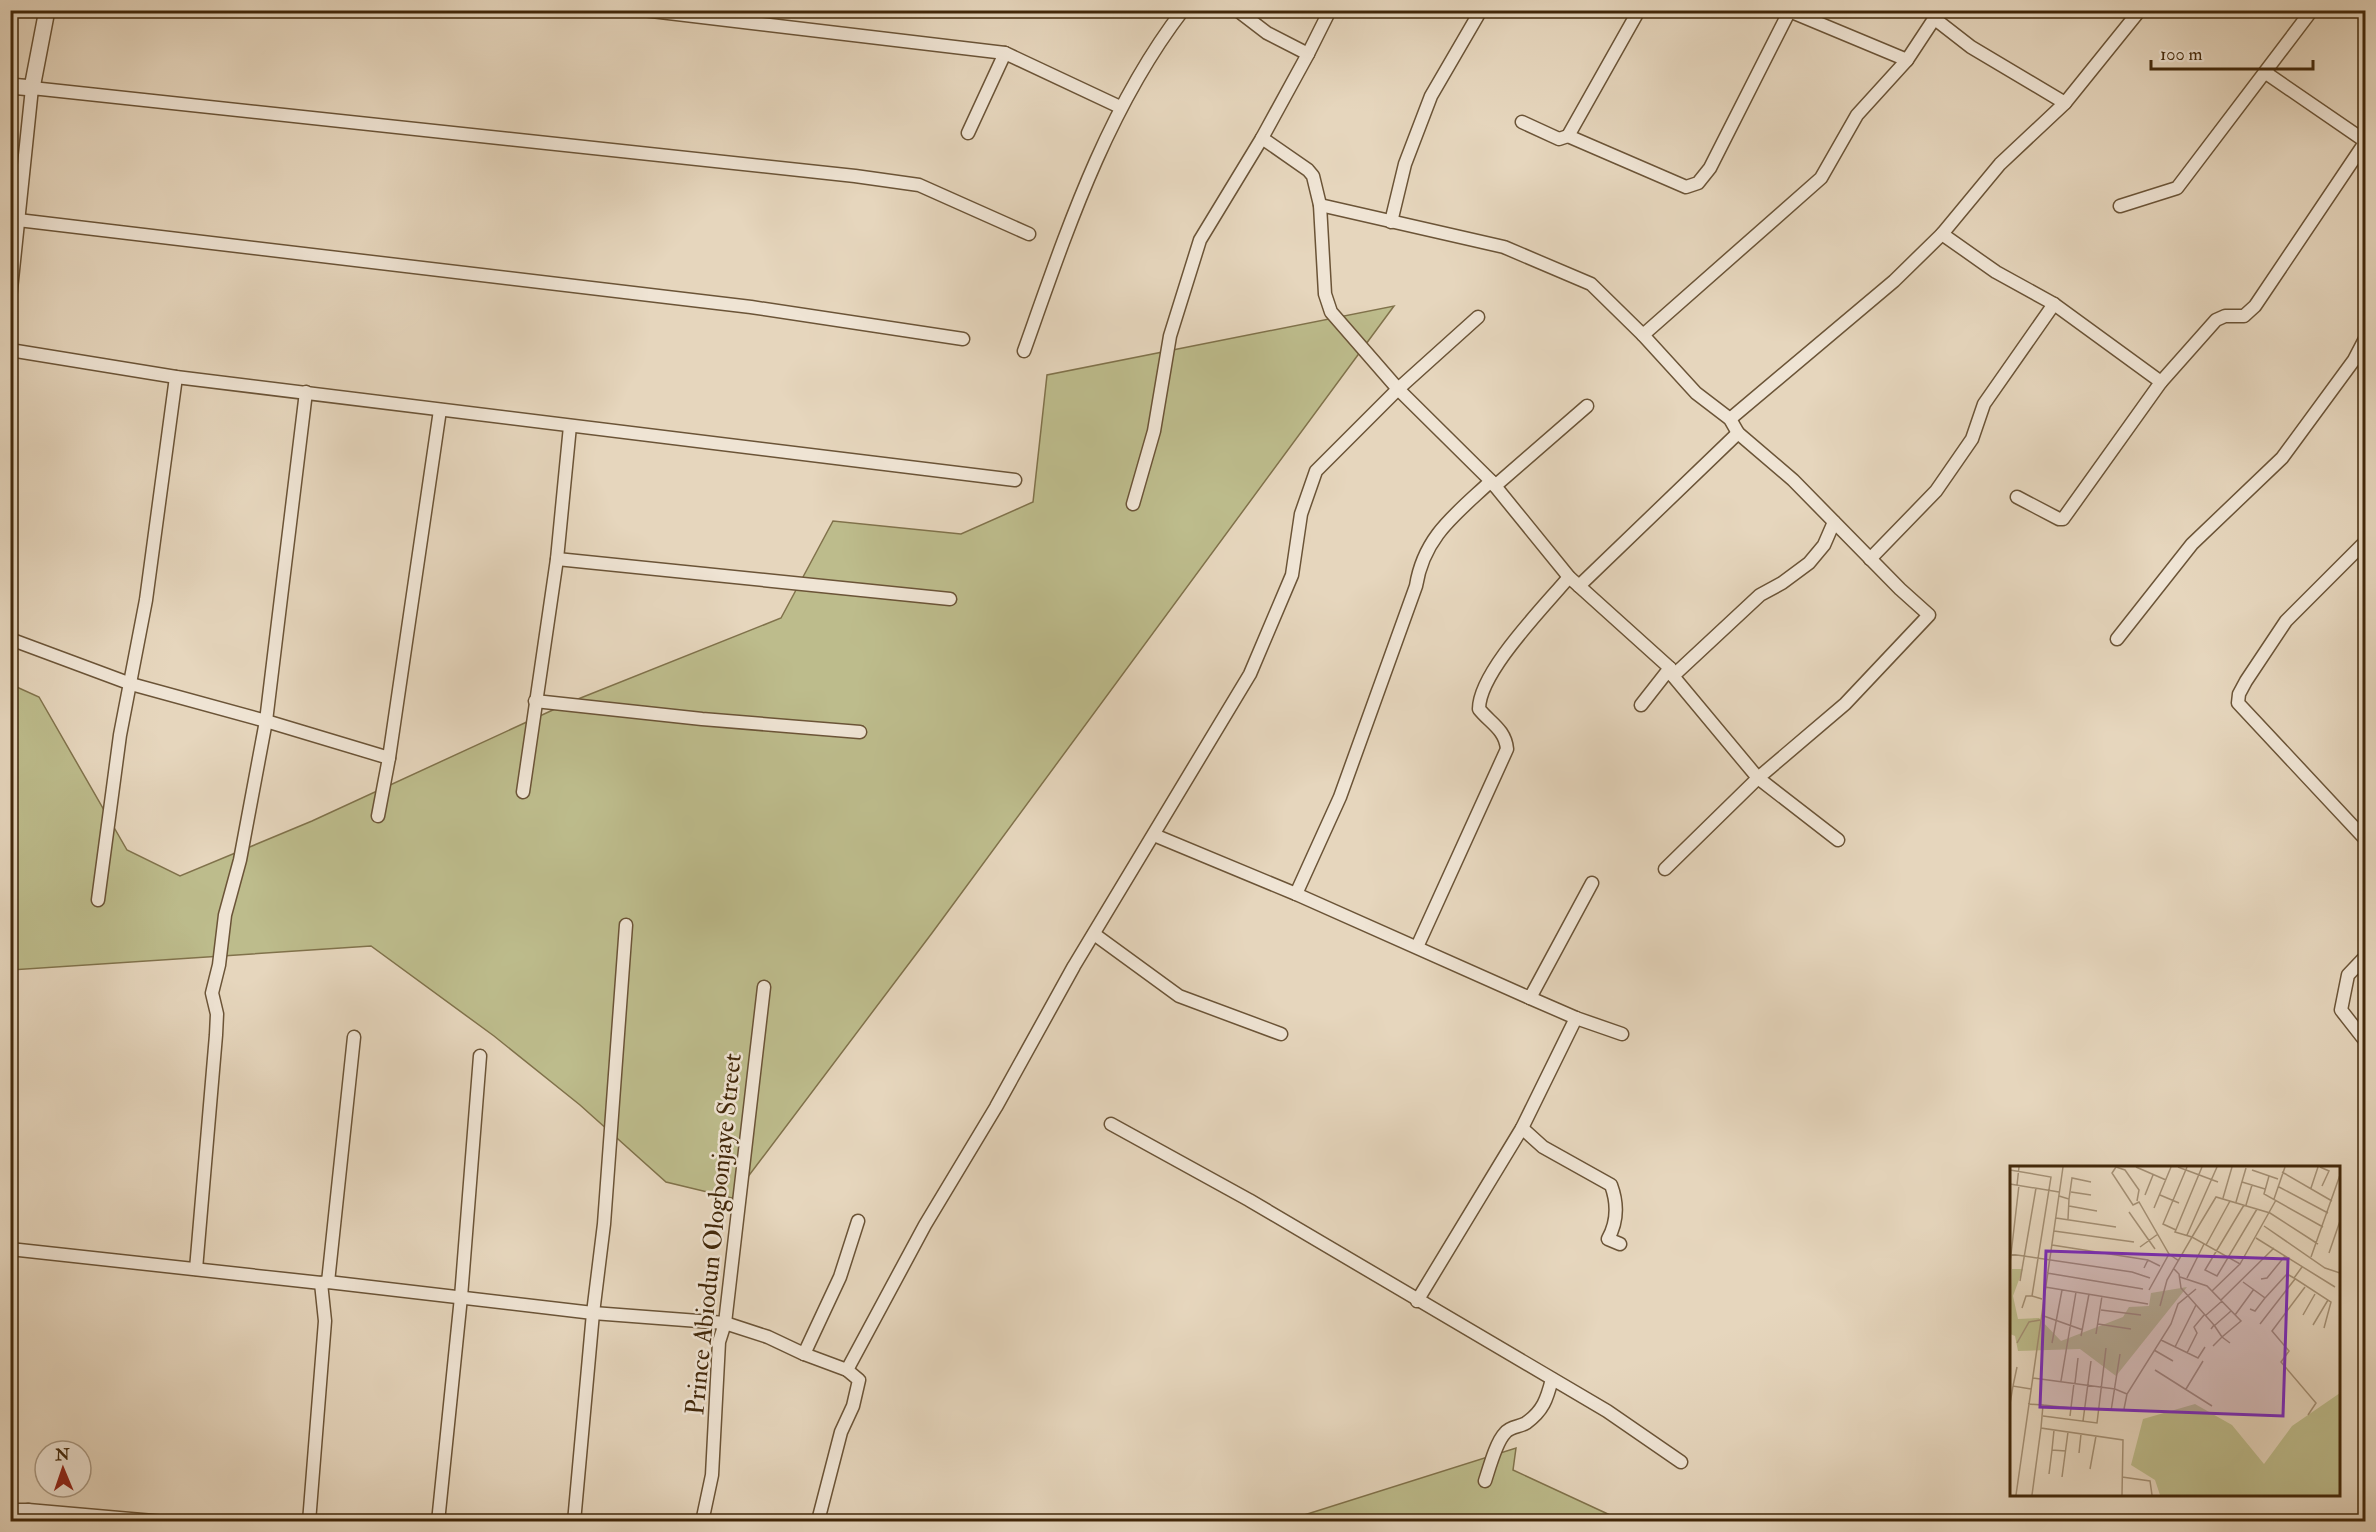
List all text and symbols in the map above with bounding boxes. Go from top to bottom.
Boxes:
scale bar [2151,33,2313,71]
text: 100 m [2160,43,2203,66]
street label: Prince Abiodun Ologbonjaye Street [679,1052,749,1417]
inset map [2010,1166,2340,1496]
north arrow [33,1439,93,1499]
text: N [54,1445,71,1465]

